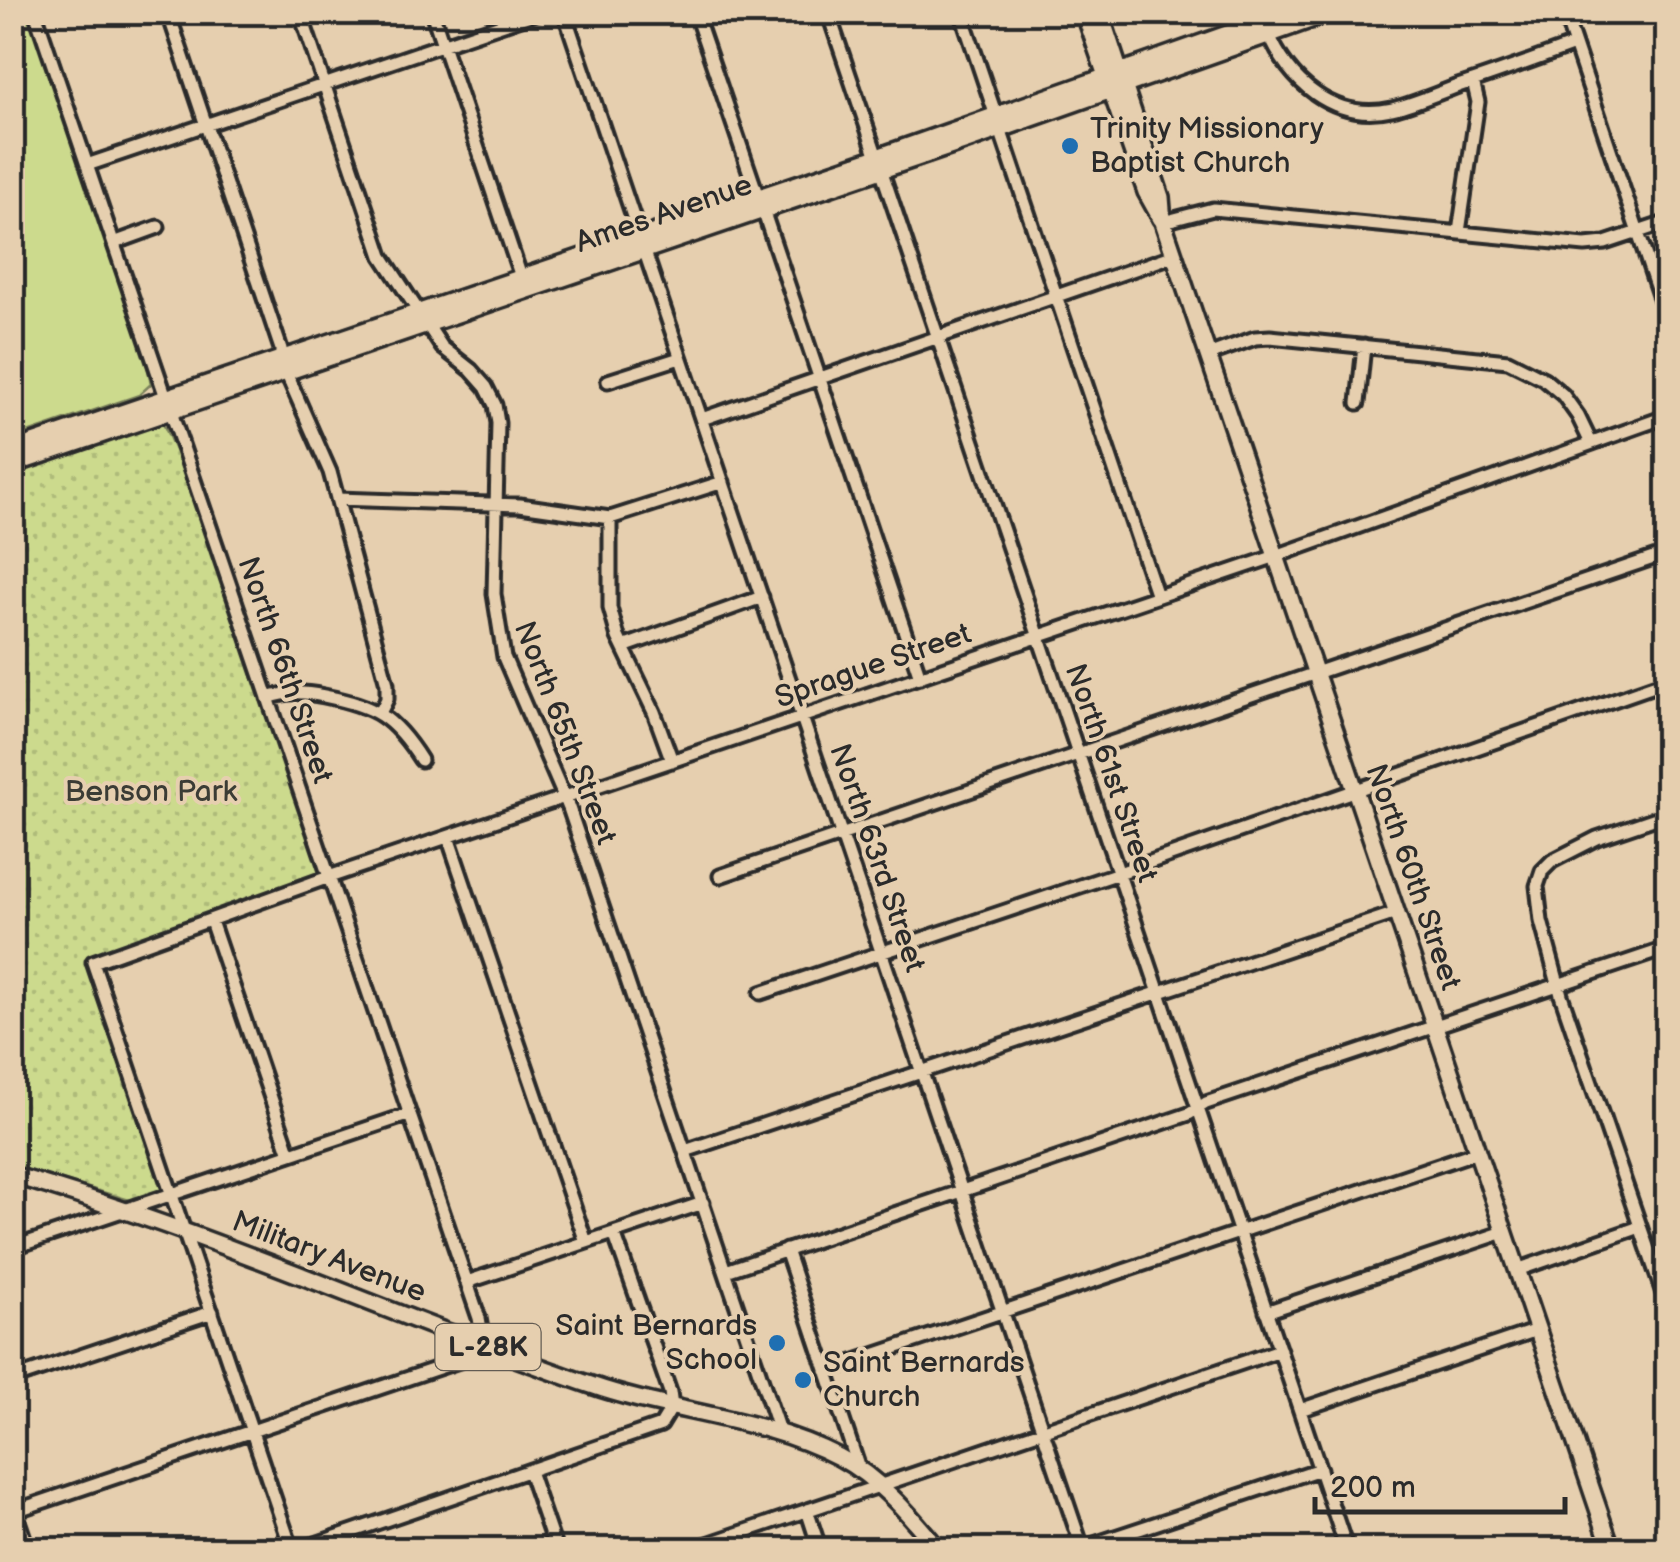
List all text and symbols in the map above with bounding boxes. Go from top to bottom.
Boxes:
place label: Trinity Missionary Baptist Church [1090,111,1324,181]
marker: Trinity Missionary Baptist Church [1059,135,1081,157]
street label: Ames Avenue [571,167,757,261]
street label: North 66th Street [229,552,341,788]
street label: North 65th Street [506,616,624,850]
street label: Sprague Street [770,616,976,716]
street label: North 61st Street [1057,659,1165,887]
street label: North 63rd Street [821,739,933,977]
street label: North 60th Street [1358,759,1468,995]
park label: Benson Park [65,774,237,810]
street label: Military Avenue [227,1204,431,1310]
place label: Saint Bernards School [555,1308,757,1378]
road number: L-28K [436,1324,540,1370]
marker: Saint Bernards School [766,1332,788,1354]
place label: Saint Bernards Church [823,1345,1025,1415]
marker: Saint Bernards Church [792,1369,814,1391]
scale bar [1315,1452,1565,1514]
text: 200 m [1330,1470,1416,1506]

